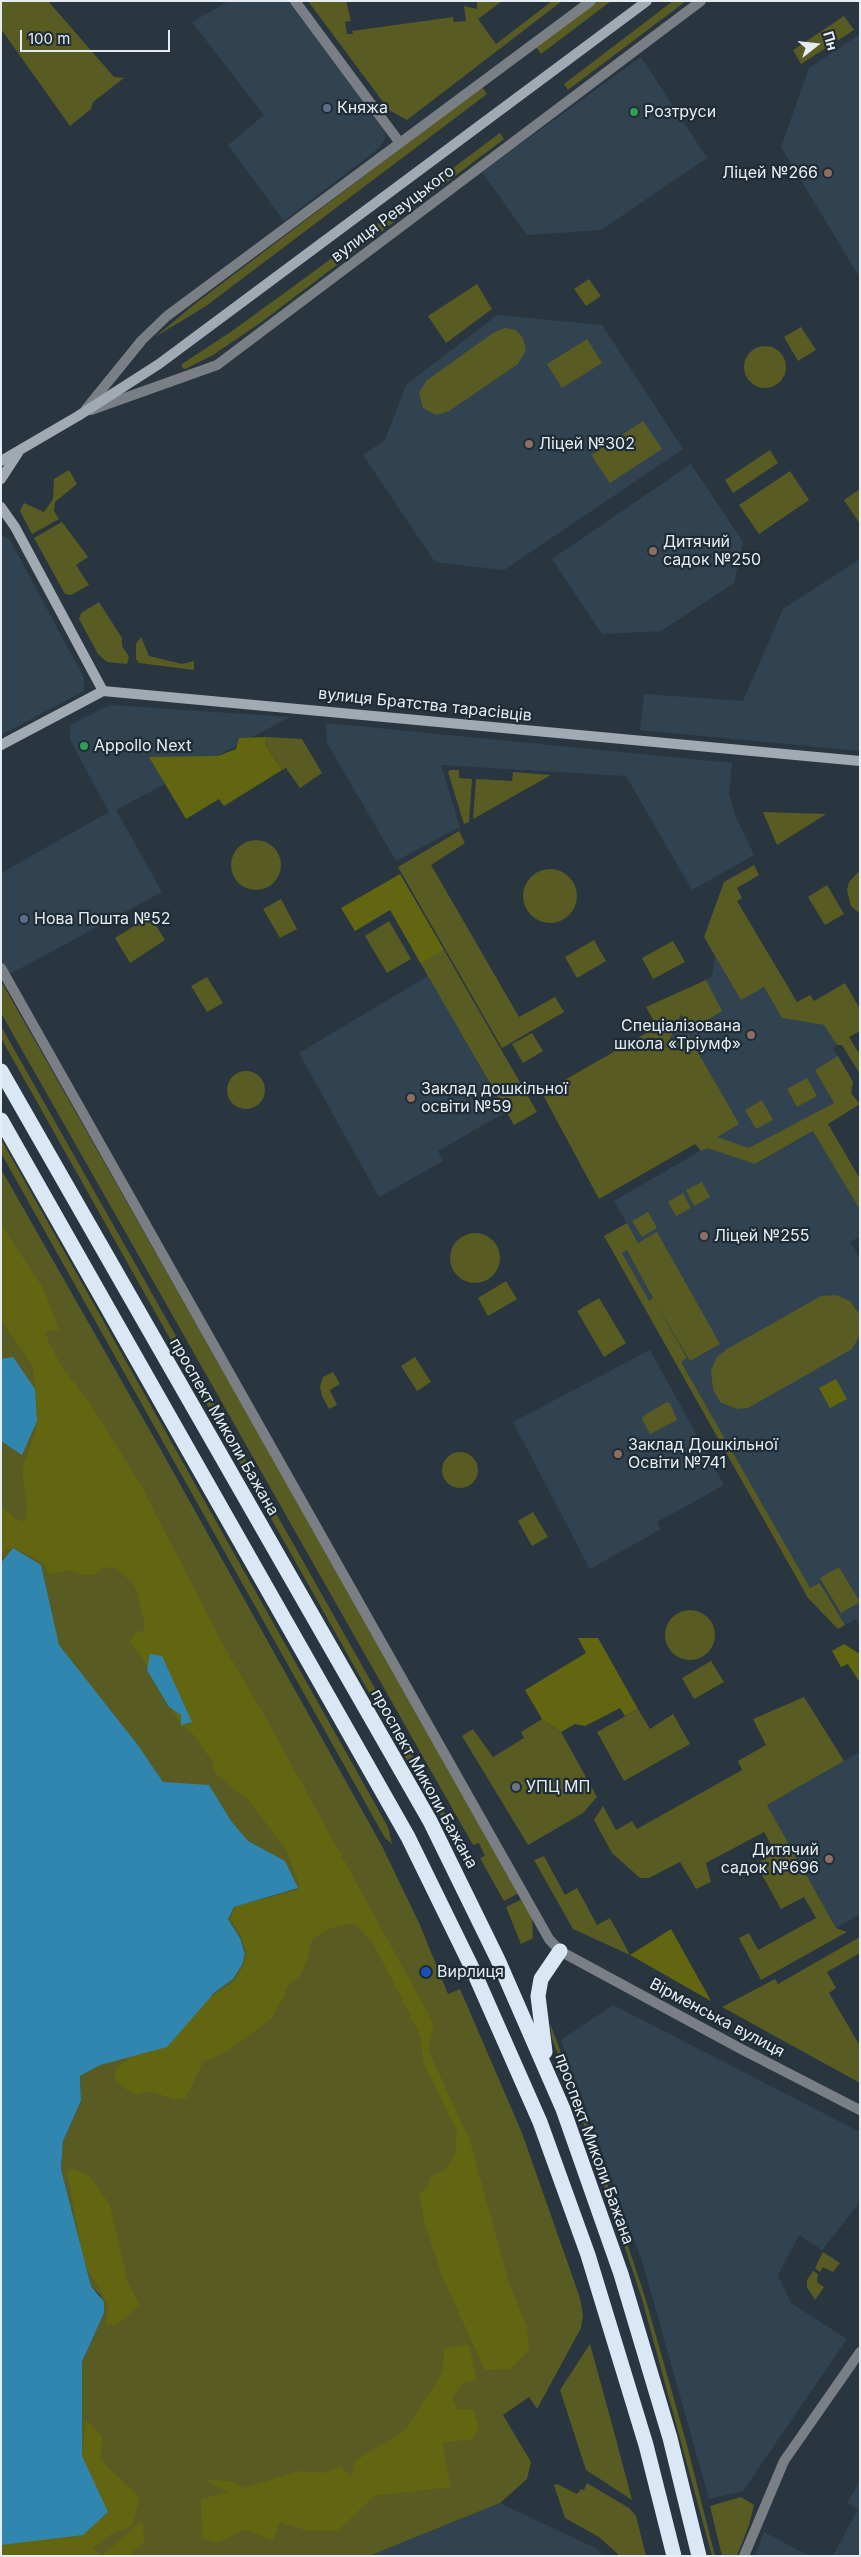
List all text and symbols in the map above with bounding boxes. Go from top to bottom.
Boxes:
scale bar [22,20,172,52]
north arrow [791,20,841,70]
text: 100 m [28,29,70,48]
text: Пн [820,29,842,52]
place label: Княжа [337,98,388,118]
marker: Княжа [321,102,333,114]
place label: Розтруси [644,102,716,122]
marker: Розтруси [628,106,640,118]
street label: вулиця Ревуцького [328,161,458,267]
place label: Ліцей №266 [722,163,818,183]
marker: Ліцей №266 [822,167,834,179]
place label: Ліцей №302 [539,434,635,454]
marker: Ліцей №302 [523,438,535,450]
place label: Дитячий садок №250 [663,532,761,570]
marker: Дитячий садок №250 [647,545,659,557]
street label: вулиця Братства тарасівців [317,684,533,726]
place label: Appollo Next [94,736,191,756]
marker: Appollo Next [78,740,90,752]
place label: Нова Пошта №52 [34,909,171,929]
marker: Нова Пошта №52 [18,913,30,925]
place label: Спеціалізована школа «Тріумф» [614,1016,741,1054]
marker: Спеціалізована школа «Тріумф» [745,1029,757,1041]
place label: Заклад дошкільної освіти №59 [421,1079,568,1117]
marker: Заклад дошкільної освіти №59 [405,1092,417,1104]
place label: Ліцей №255 [714,1226,809,1246]
marker: Ліцей №255 [698,1230,710,1242]
street label: проспект Миколи Бажана [165,1335,283,1519]
place label: Заклад Дошкільної Освіти №741 [628,1435,778,1473]
marker: Заклад Дошкільної Освіти №741 [612,1448,624,1460]
street label: проспект Миколи Бажана [367,1686,481,1872]
place label: УПЦ МП [526,1777,590,1797]
marker: УПЦ МП [510,1781,522,1793]
place label: Дитячий садок №696 [721,1840,819,1878]
marker: Дитячий садок №696 [823,1853,835,1865]
place label: Вирлиця [437,1962,504,1982]
marker: Вирлиця [419,1965,433,1979]
street label: Вірменська вулиця [646,1974,788,2062]
street label: проспект Миколи Бажана [550,2051,638,2247]

